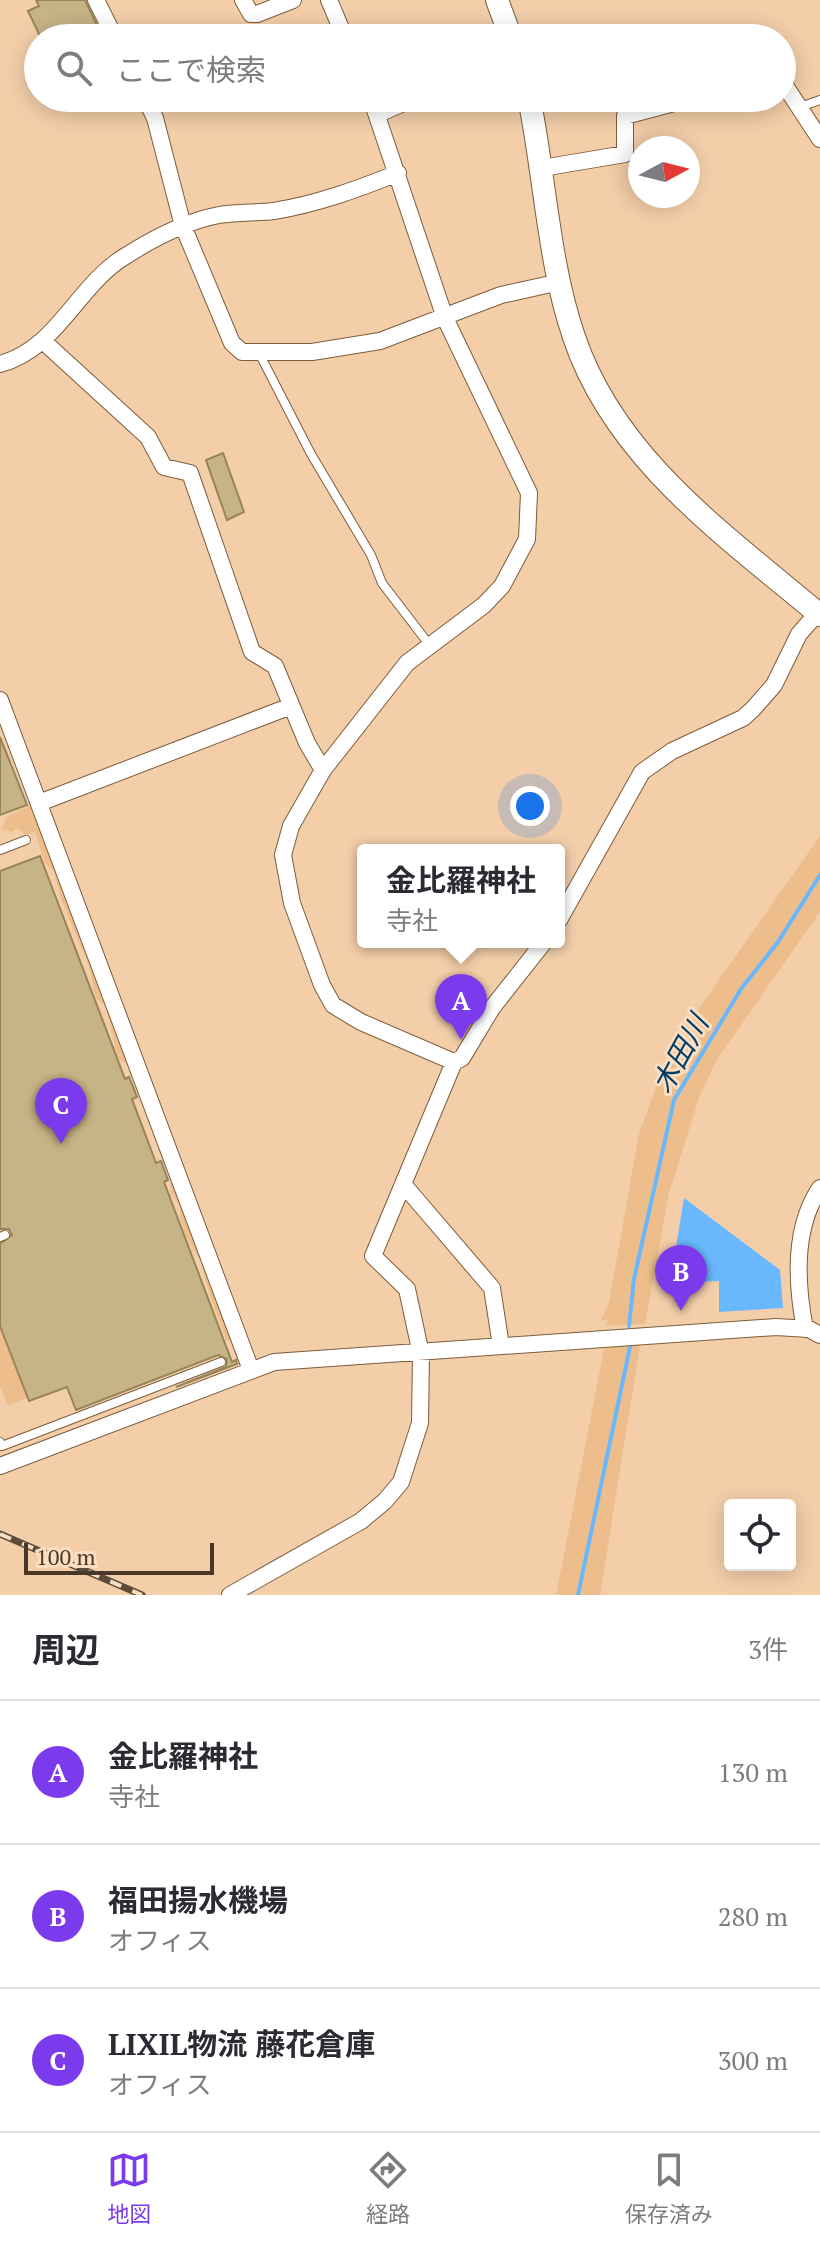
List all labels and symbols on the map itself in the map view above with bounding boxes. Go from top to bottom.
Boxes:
north arrow [628,136,700,208]
your location [510,786,550,826]
pin: A [435,974,487,1040]
water label: 木田川 [643,1005,718,1099]
pin: C [35,1078,87,1144]
pin: B [655,1245,707,1311]
scale bar [24,1539,214,1575]

